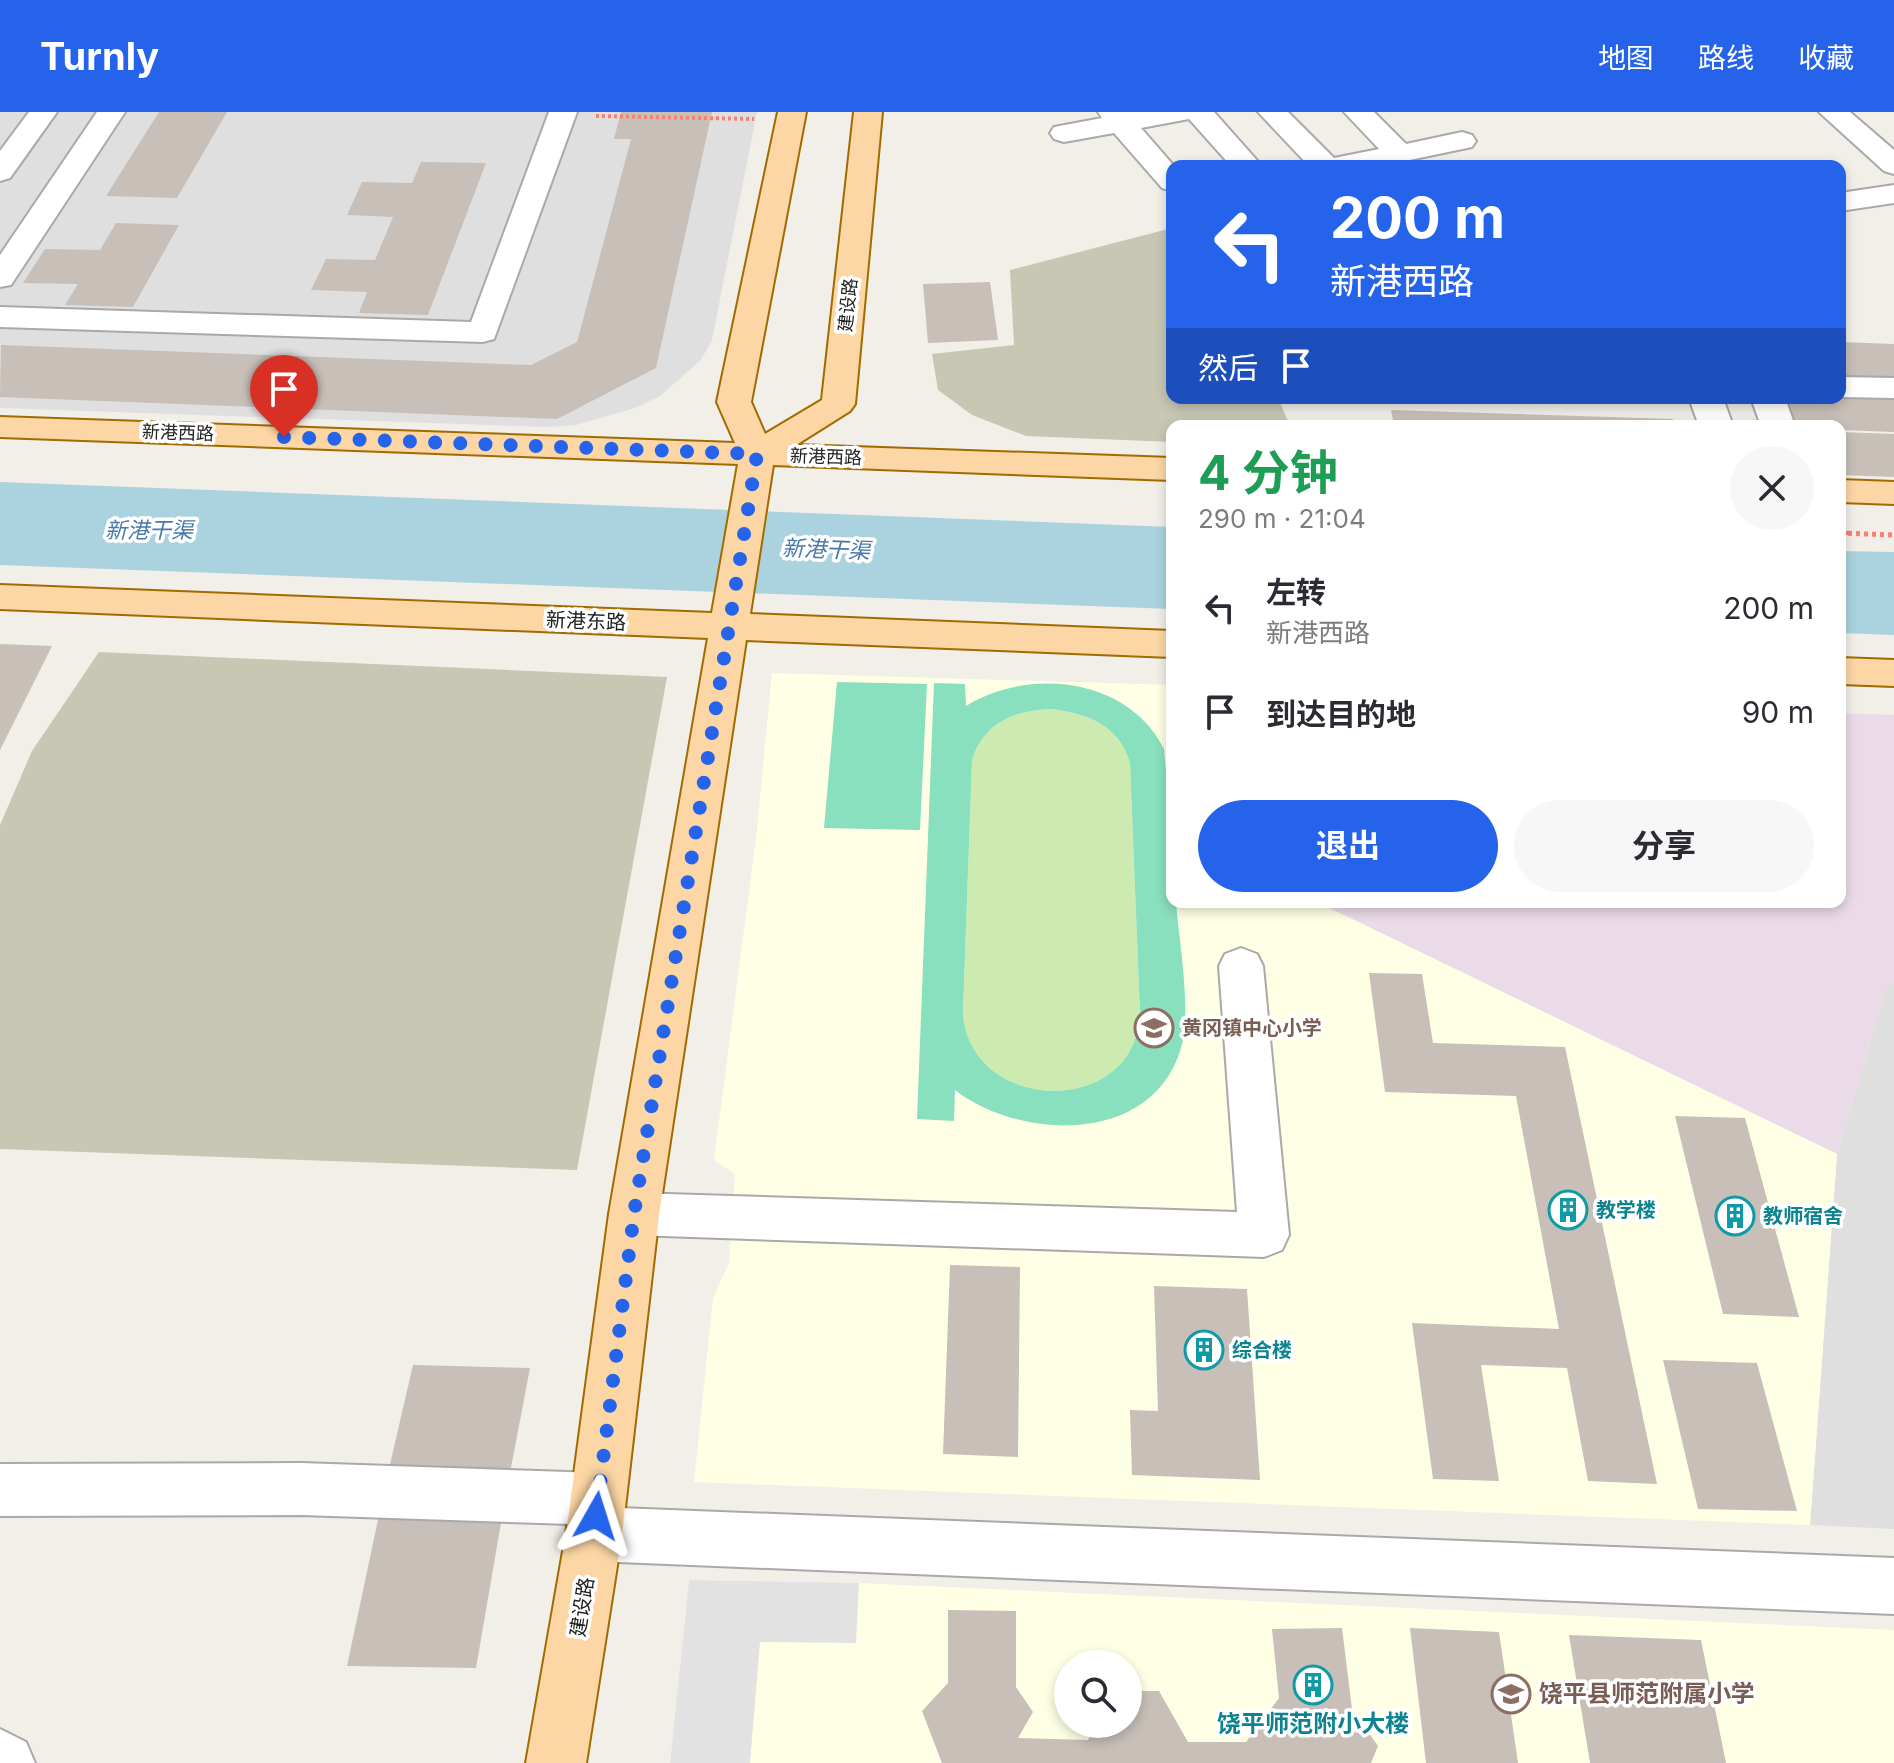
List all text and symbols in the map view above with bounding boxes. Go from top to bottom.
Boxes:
text: Turnly [40,33,159,79]
text: 地图 [1598,41,1654,75]
text: 路线 [1698,41,1754,75]
text: 收藏 [1798,41,1854,75]
text: 200 m [1330,184,1505,252]
icon: left [1198,192,1302,296]
text: 新港西路 [1330,259,1474,303]
street label: 建设路 [834,277,861,333]
icon: arrive [1274,344,1318,388]
text: 然后 [1198,350,1258,386]
pin [250,355,318,437]
icon: arrive [262,367,306,411]
street label: 新港西路 [142,421,214,444]
text: 4 分钟 [1198,443,1338,502]
street label: 新港西路 [790,445,862,468]
button: close [1730,446,1814,530]
text: 290 m · 21:04 [1198,503,1366,534]
water label: 新港干渠 [105,517,196,543]
water label: 新港干渠 [782,534,873,564]
text: 左转 [1266,574,1326,610]
icon: left [1198,586,1242,630]
text: 200 m [1723,590,1814,626]
street label: 新港东路 [546,608,626,634]
text: 新港西路 [1266,617,1370,648]
icon: arrive [1198,690,1242,734]
text: 90 m [1742,694,1814,730]
text: 到达目的地 [1266,696,1416,732]
button: 退出 [1198,800,1498,892]
button: 分享 [1514,800,1814,892]
school or university icon: 黄冈镇中心小学 [1133,1007,1175,1049]
place label: 黄冈镇中心小学 [1182,1016,1322,1040]
building icon: 教学楼 [1547,1189,1589,1231]
building icon: 教师宿舍 [1714,1195,1756,1237]
place label: 教学楼 [1596,1198,1656,1222]
place label: 教师宿舍 [1763,1204,1843,1228]
building icon: 综合楼 [1183,1329,1225,1371]
place label: 综合楼 [1232,1338,1292,1362]
position arrow [554,1474,638,1558]
street label: 建设路 [565,1575,599,1639]
map controls [1054,1650,1142,1738]
button: search [1054,1650,1142,1738]
building icon: 饶平师范附小大楼 [1292,1664,1334,1706]
school or university icon: 饶平县师范附属小学 [1490,1673,1532,1715]
place label: 饶平县师范附属小学 [1539,1679,1755,1708]
place label: 饶平师范附小大楼 [1217,1709,1409,1738]

